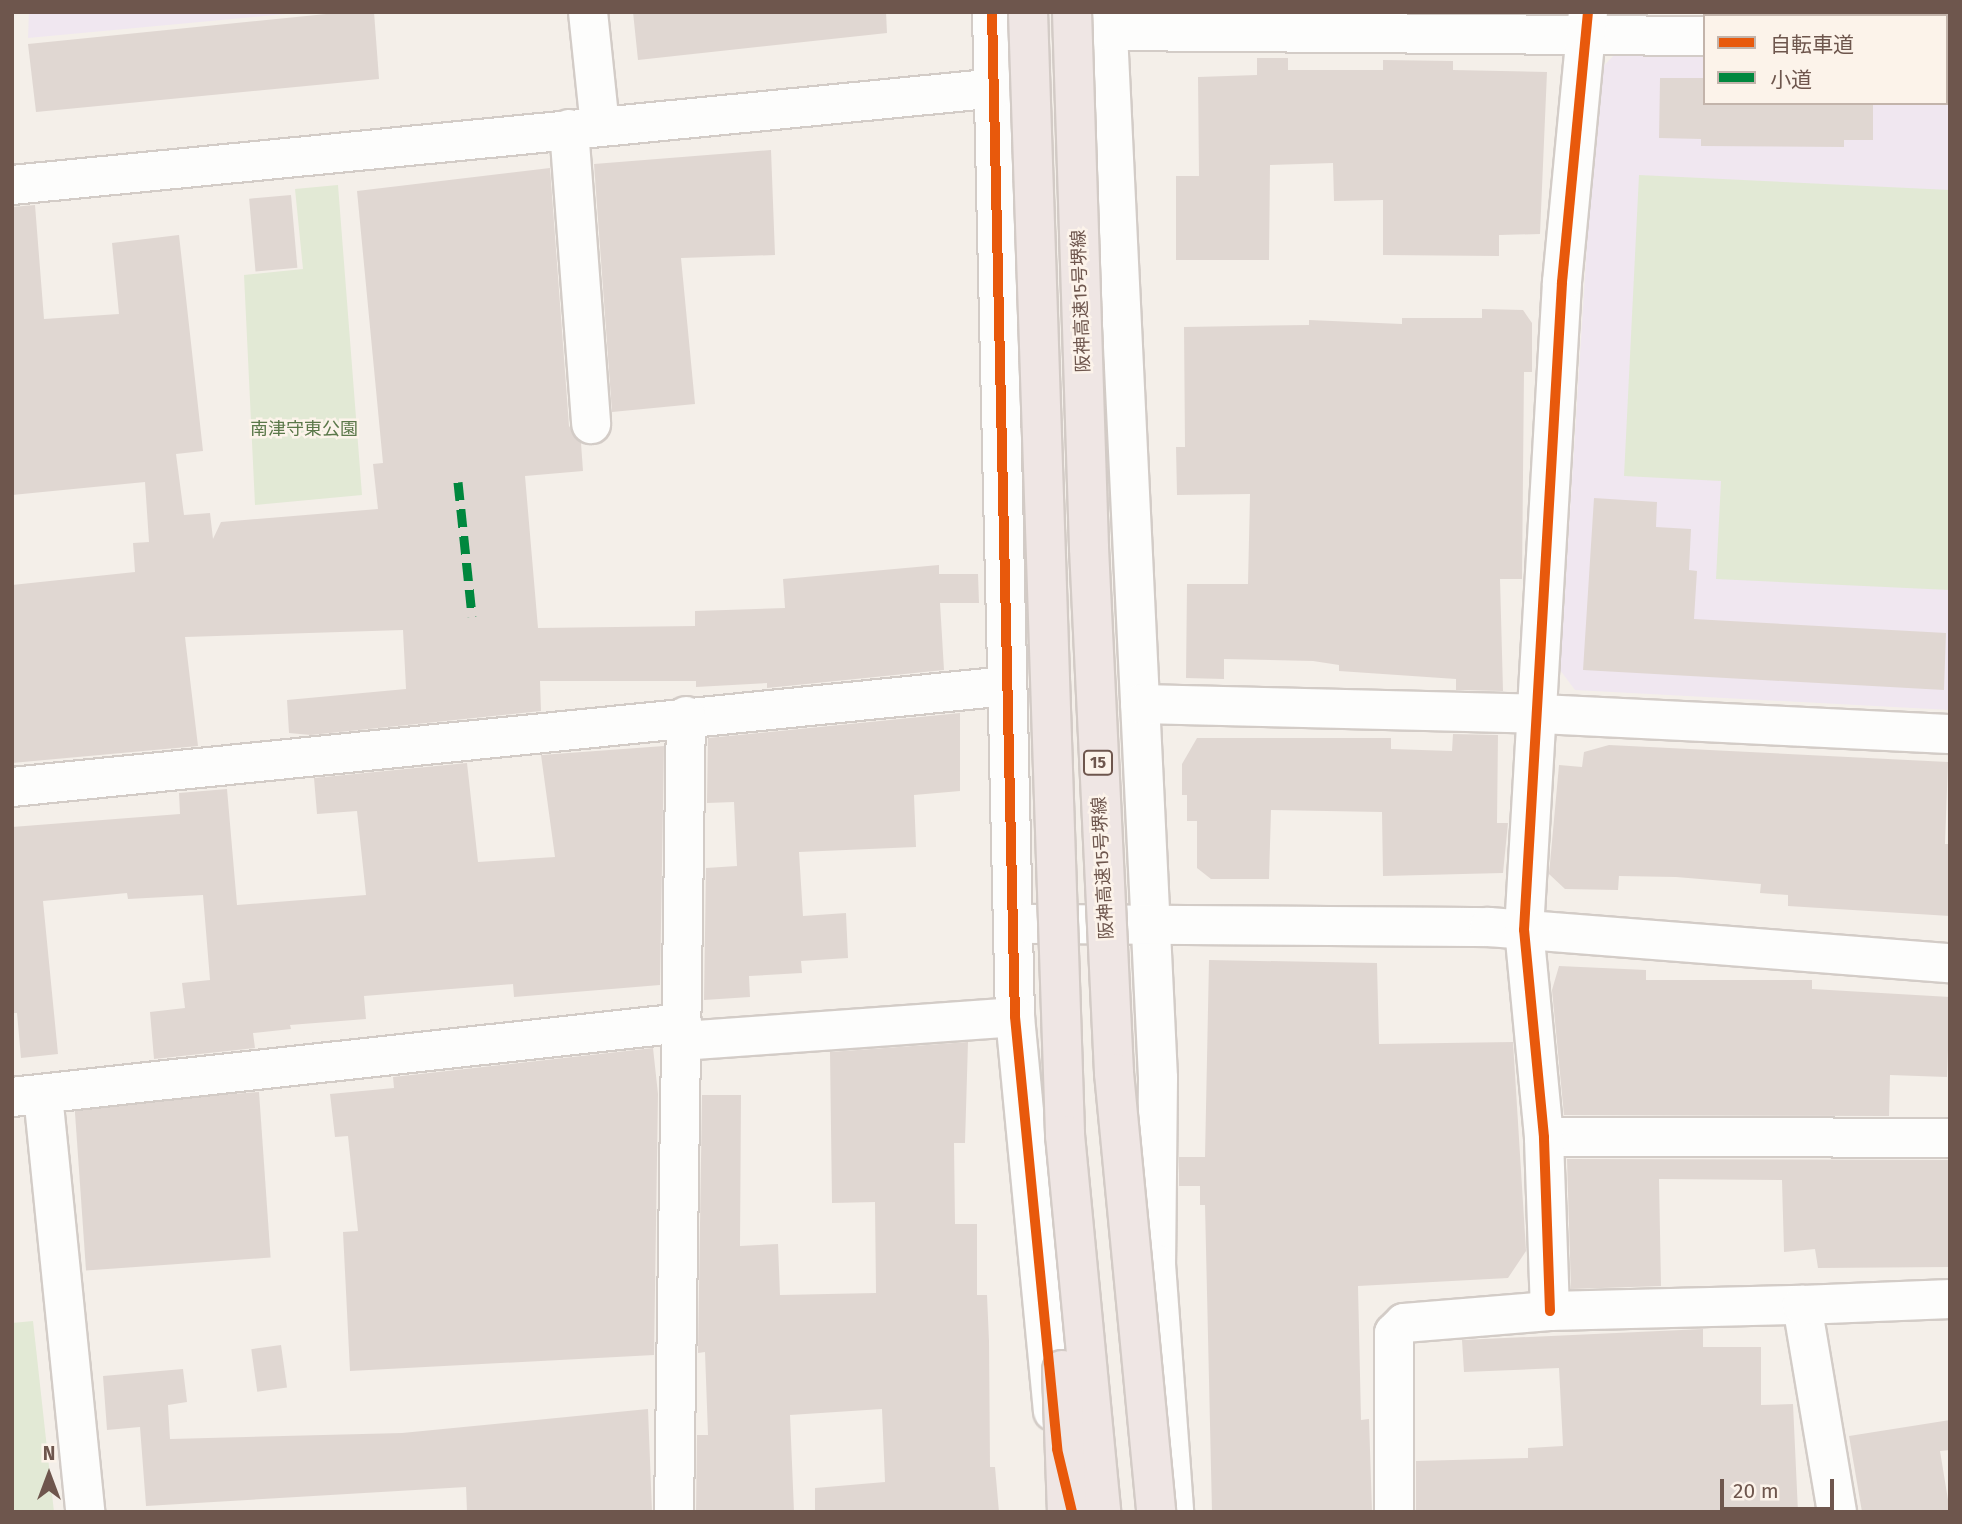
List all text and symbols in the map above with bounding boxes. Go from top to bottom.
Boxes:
legend [1703,14,1948,105]
text: 自転車道 [1770,32,1854,58]
text: 小道 [1770,67,1812,93]
street label: 阪神高速15号堺線 [1068,229,1094,373]
park label: 南津守東公園 [250,418,358,440]
road number: 15 [1082,750,1114,776]
street label: 阪神高速15号堺線 [1088,796,1118,940]
north arrow [14,1440,84,1510]
text: N [43,1442,55,1465]
scale bar [1724,1464,1838,1508]
text: 20 m [1733,1478,1779,1504]

